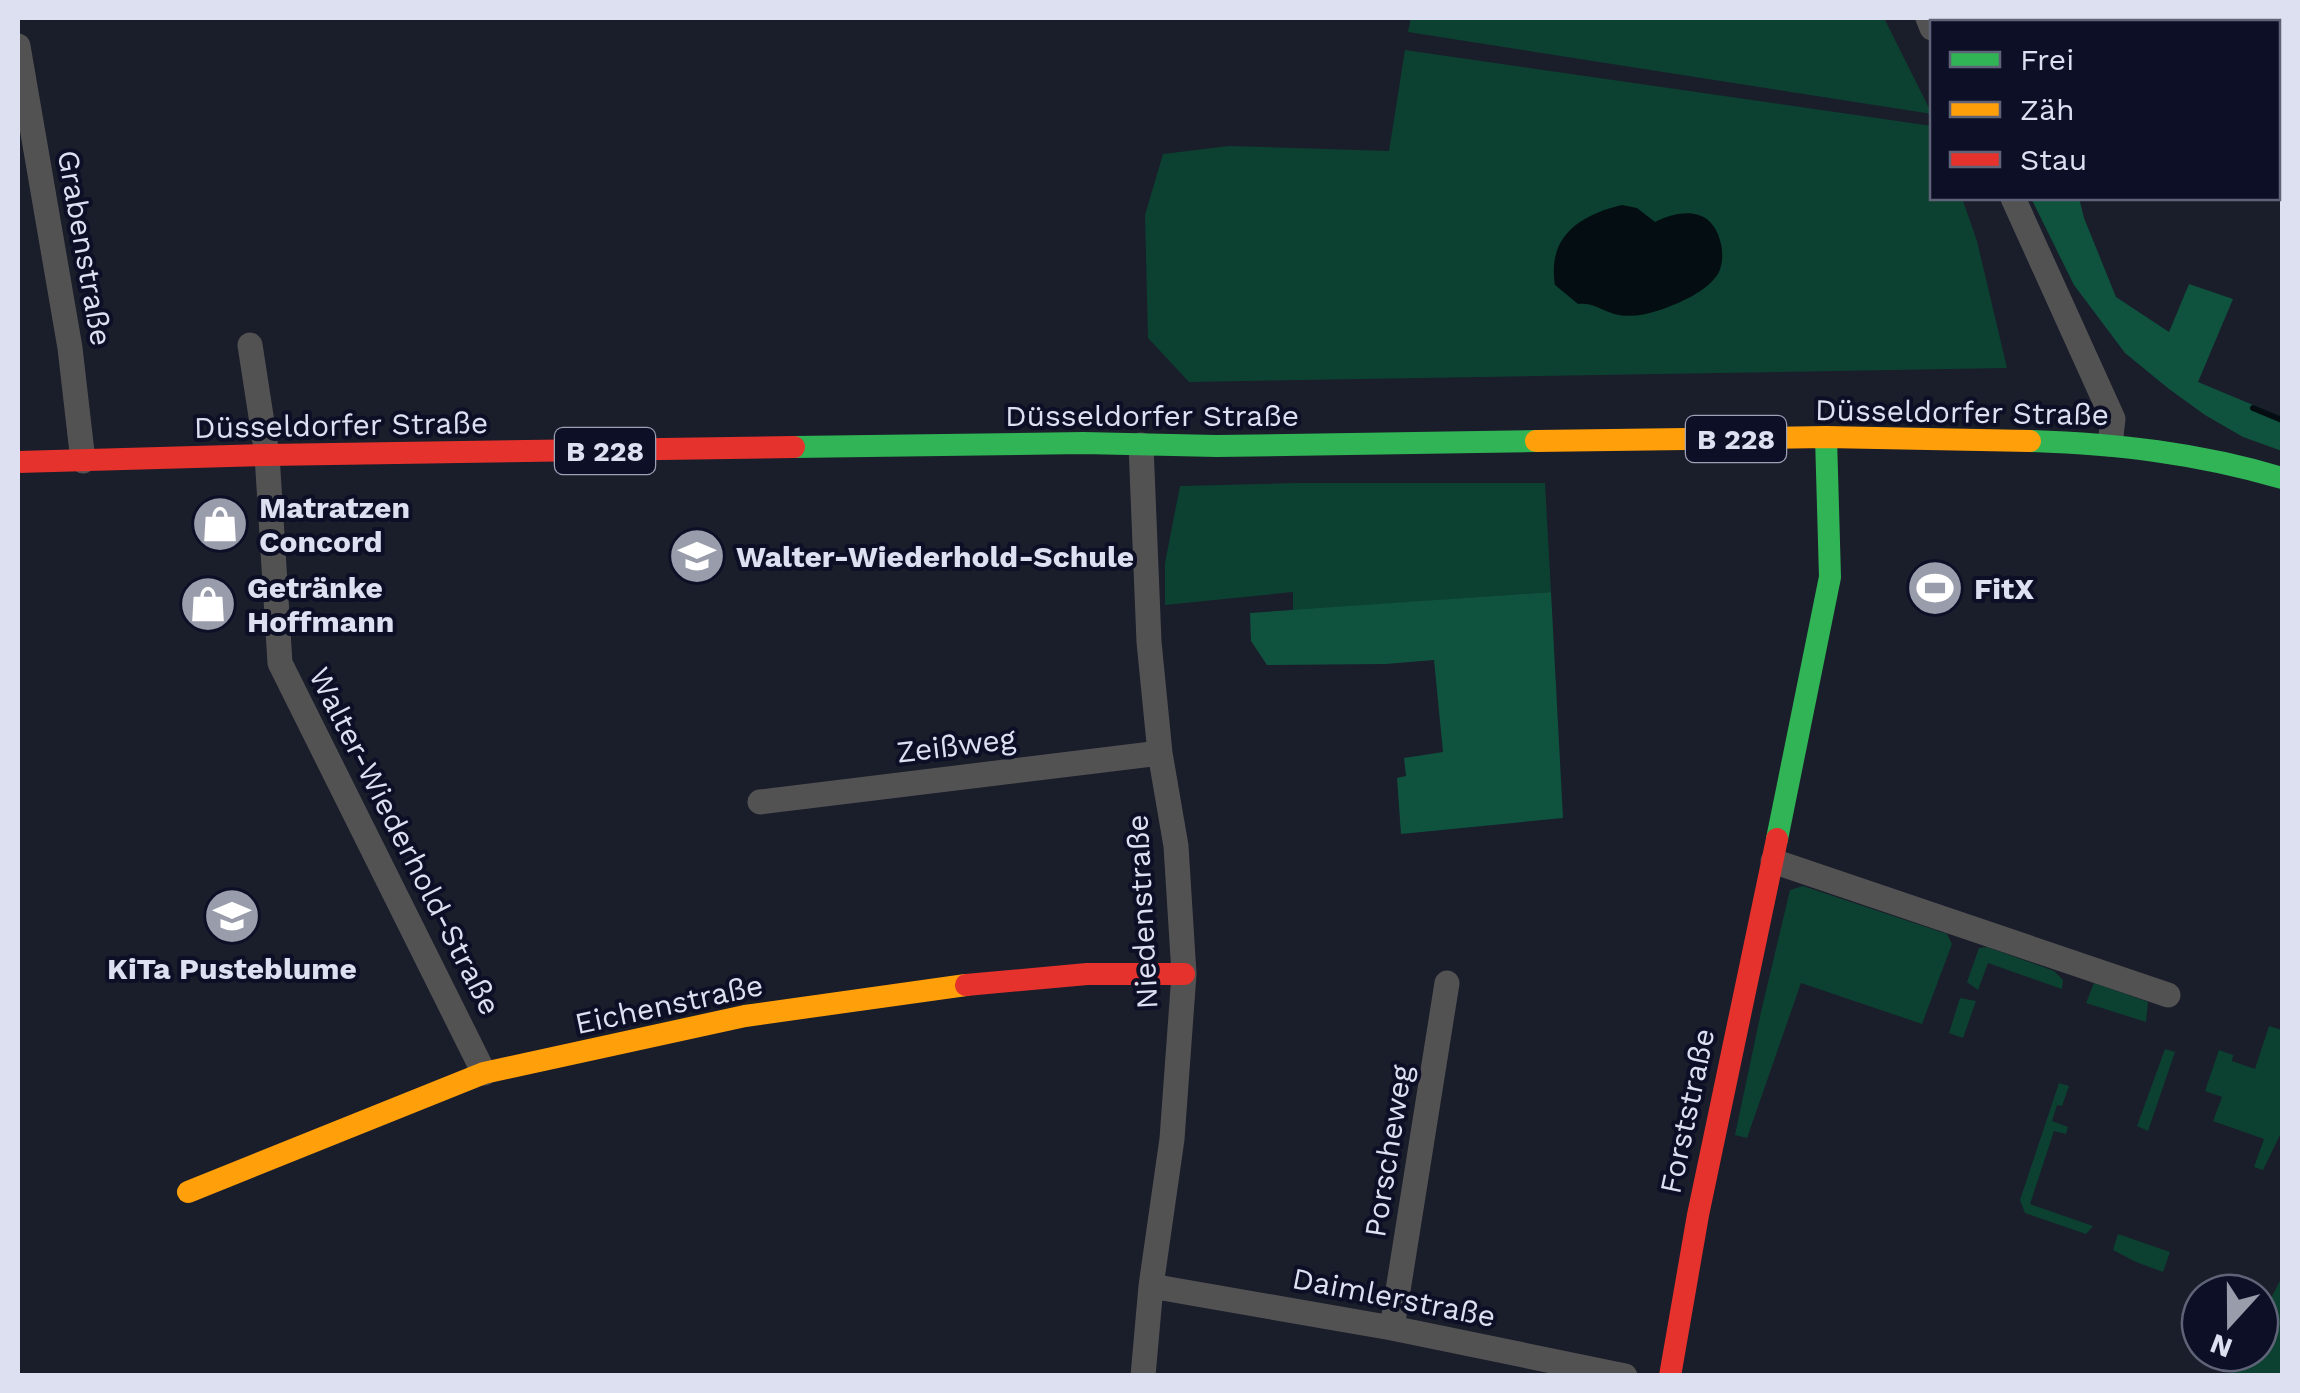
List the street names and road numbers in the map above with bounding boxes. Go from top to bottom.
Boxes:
street label: Grabenstraße [51,147,119,349]
street label: Düsseldorfer Straße [1815,392,2109,432]
street label: Düsseldorfer Straße [1005,398,1299,433]
street label: Düsseldorfer Straße [194,405,488,445]
road number: B 228 [1686,416,1786,462]
road number: B 228 [555,428,655,474]
street label: Walter-Wiederhold-Straße [302,661,508,1021]
street label: Zeißweg [895,720,1017,770]
street label: Niedenstraße [1119,814,1165,1010]
street label: Eichenstraße [572,967,766,1041]
street label: Forststraße [1652,1025,1722,1197]
street label: Porscheweg [1357,1062,1419,1239]
street label: Daimlerstraße [1289,1260,1499,1334]

